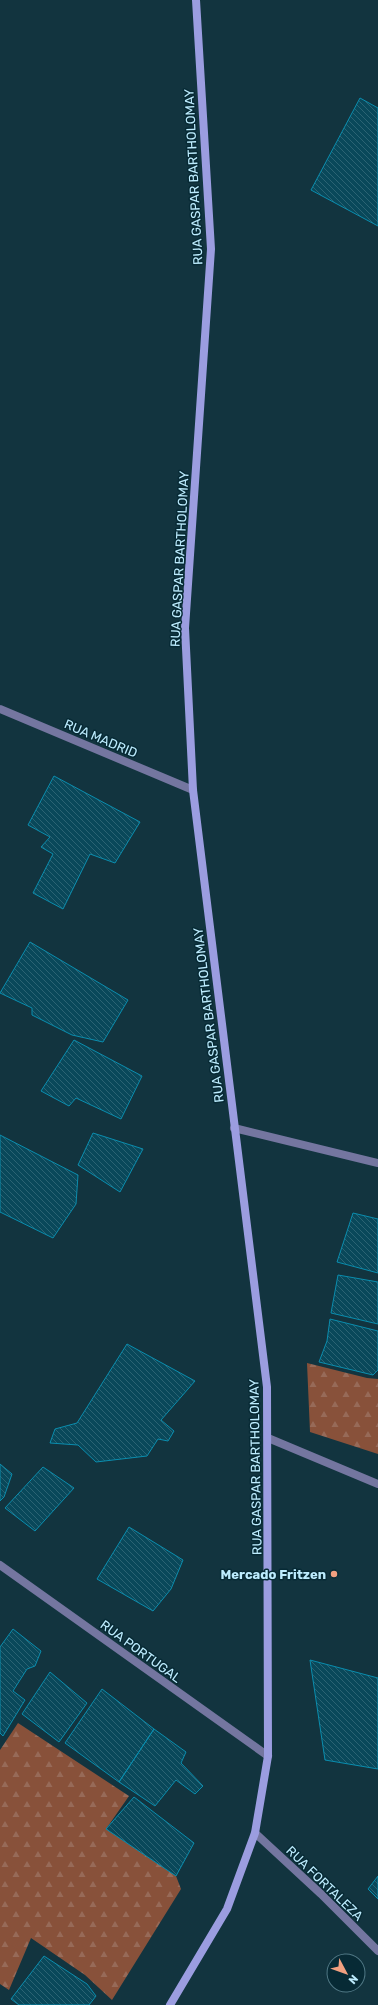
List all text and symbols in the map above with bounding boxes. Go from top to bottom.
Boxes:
street label: RUA GASPAR BARTHOLOMAY [181,88,206,265]
street label: RUA GASPAR BARTHOLOMAY [167,470,192,647]
street label: RUA MADRID [62,716,140,761]
street label: RUA GASPAR BARTHOLOMAY [190,926,227,1103]
street label: RUA GASPAR BARTHOLOMAY [246,1378,265,1555]
place label: Mercado Fritzen [221,1567,326,1582]
marker: Mercado Fritzen [329,1569,339,1579]
street label: RUA PORTUGAL [98,1617,184,1686]
street label: RUA FORTALEZA [283,1843,366,1924]
north arrow [326,1953,366,1993]
text: N [346,1972,361,1987]

